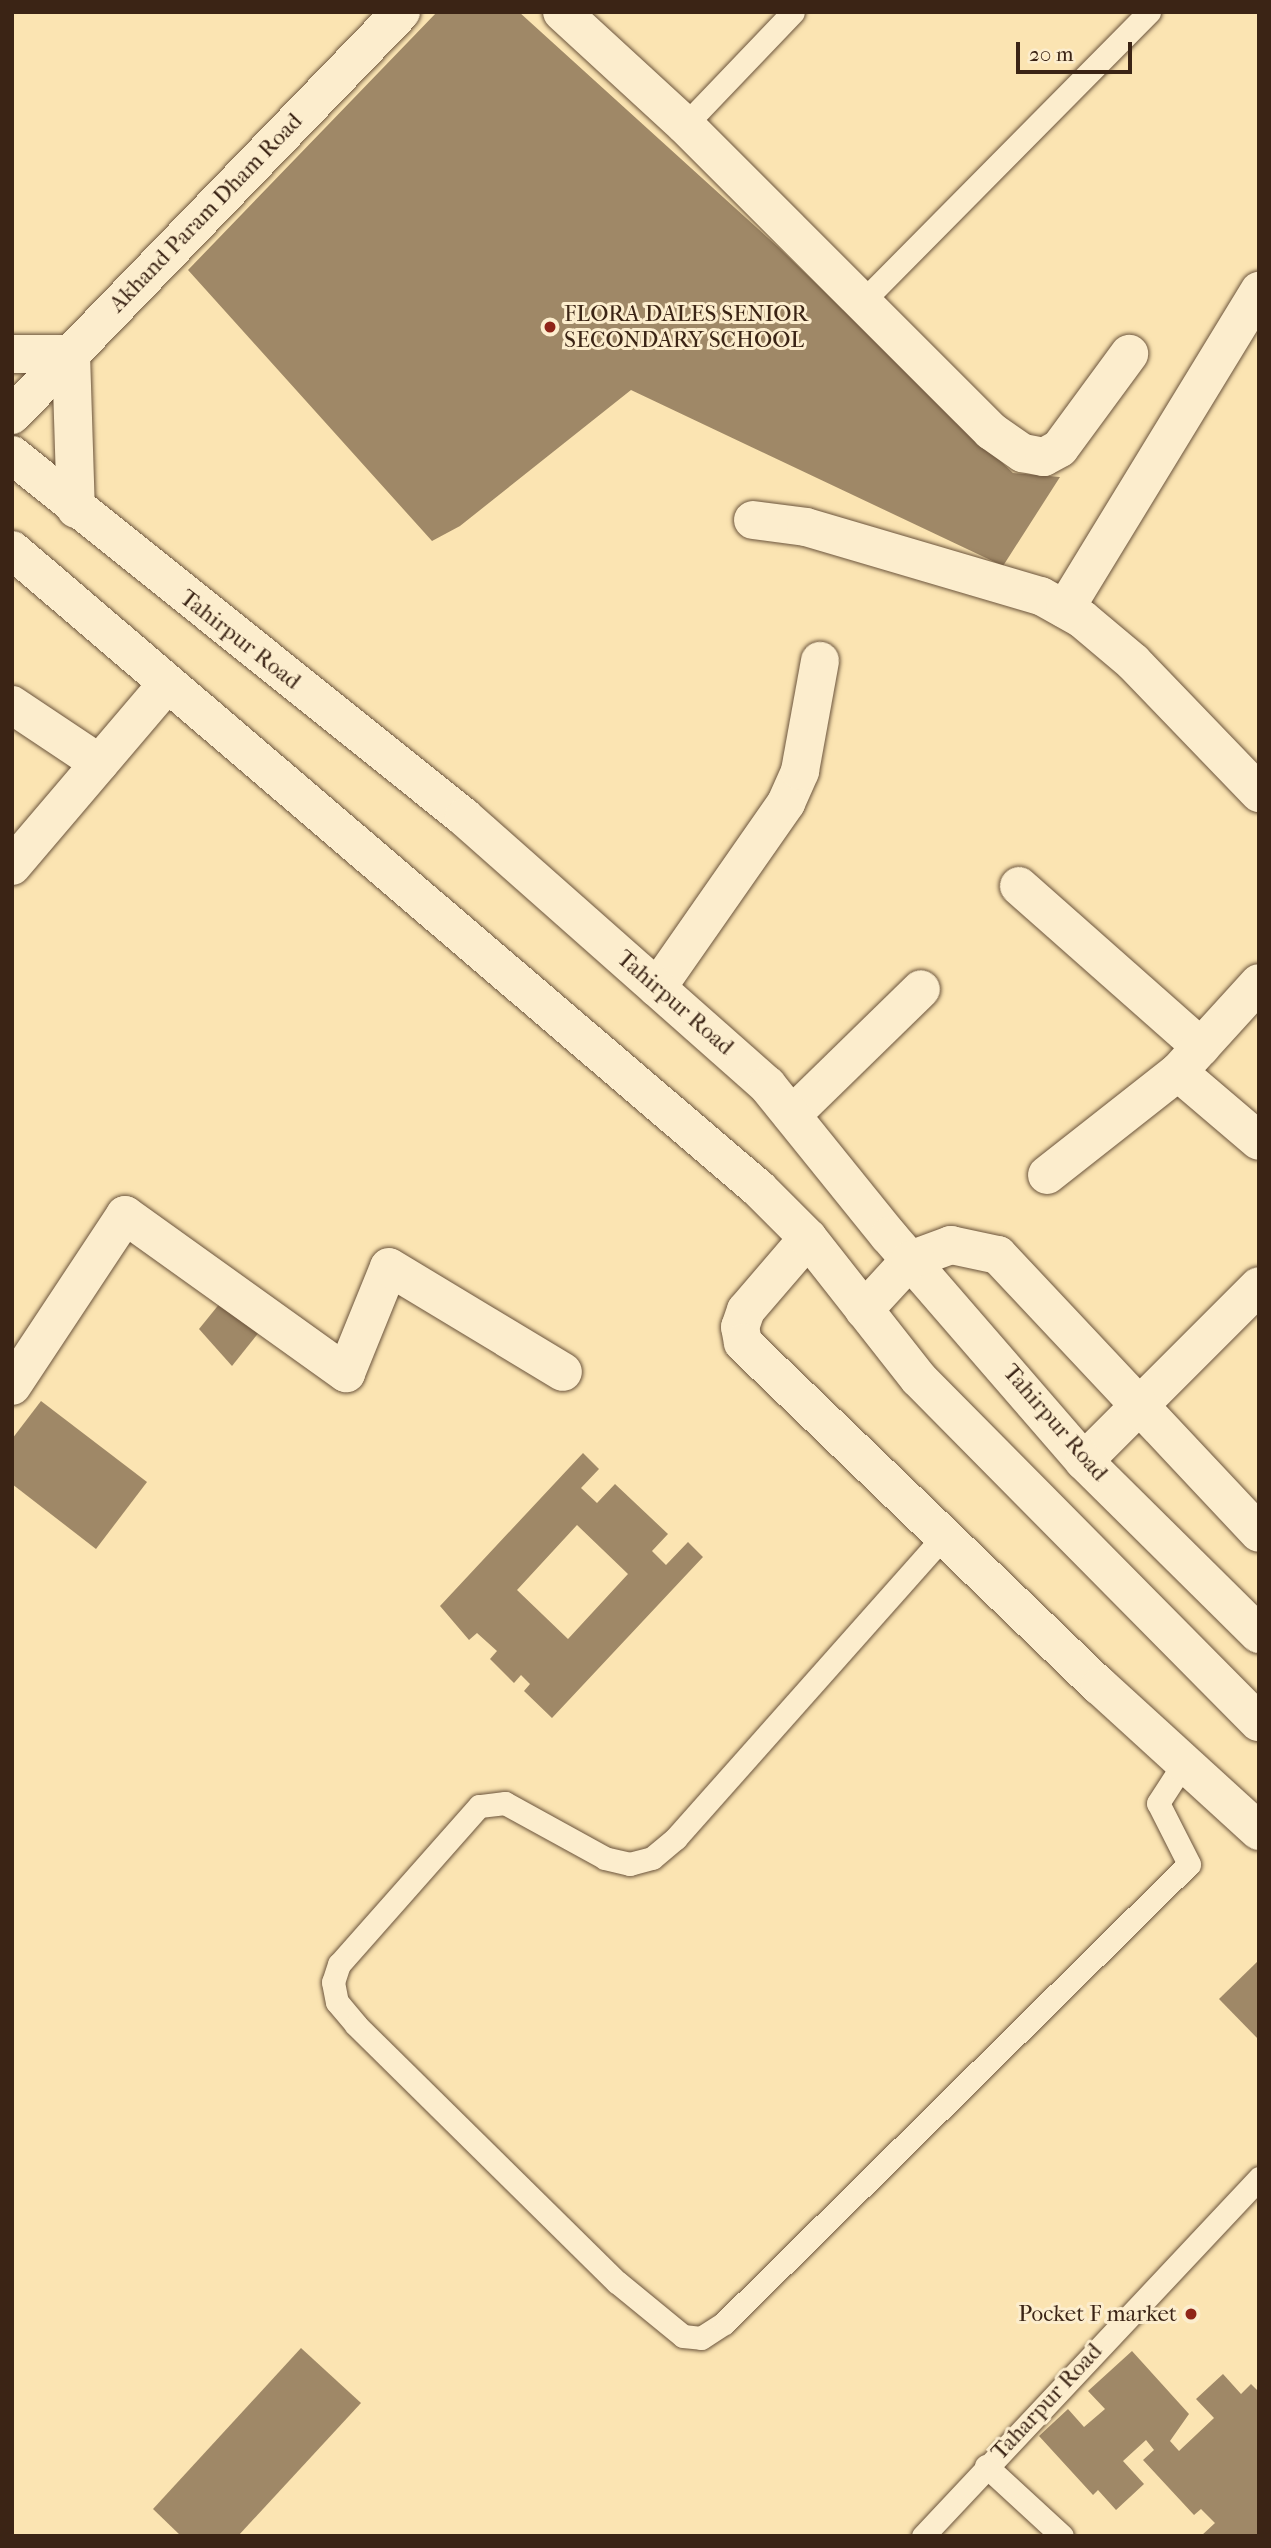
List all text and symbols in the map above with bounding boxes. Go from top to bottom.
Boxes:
scale bar [1019,28,1134,72]
text: 20 m [1029,42,1073,66]
street label: Akhand Param Dham Road [104,108,308,318]
place label: FLORA DALES SENIOR SECONDARY SCHOOL [564,300,808,354]
marker: FLORA DALES SENIOR SECONDARY SCHOOL [542,319,558,335]
street label: Tahirpur Road [174,584,306,696]
street label: Tahirpur Road [611,945,739,1061]
street label: Tahirpur Road [997,1359,1113,1487]
place label: Pocket F market [1018,2300,1177,2328]
marker: Pocket F market [1183,2306,1199,2322]
street label: Taharpur Road [986,2338,1108,2466]

